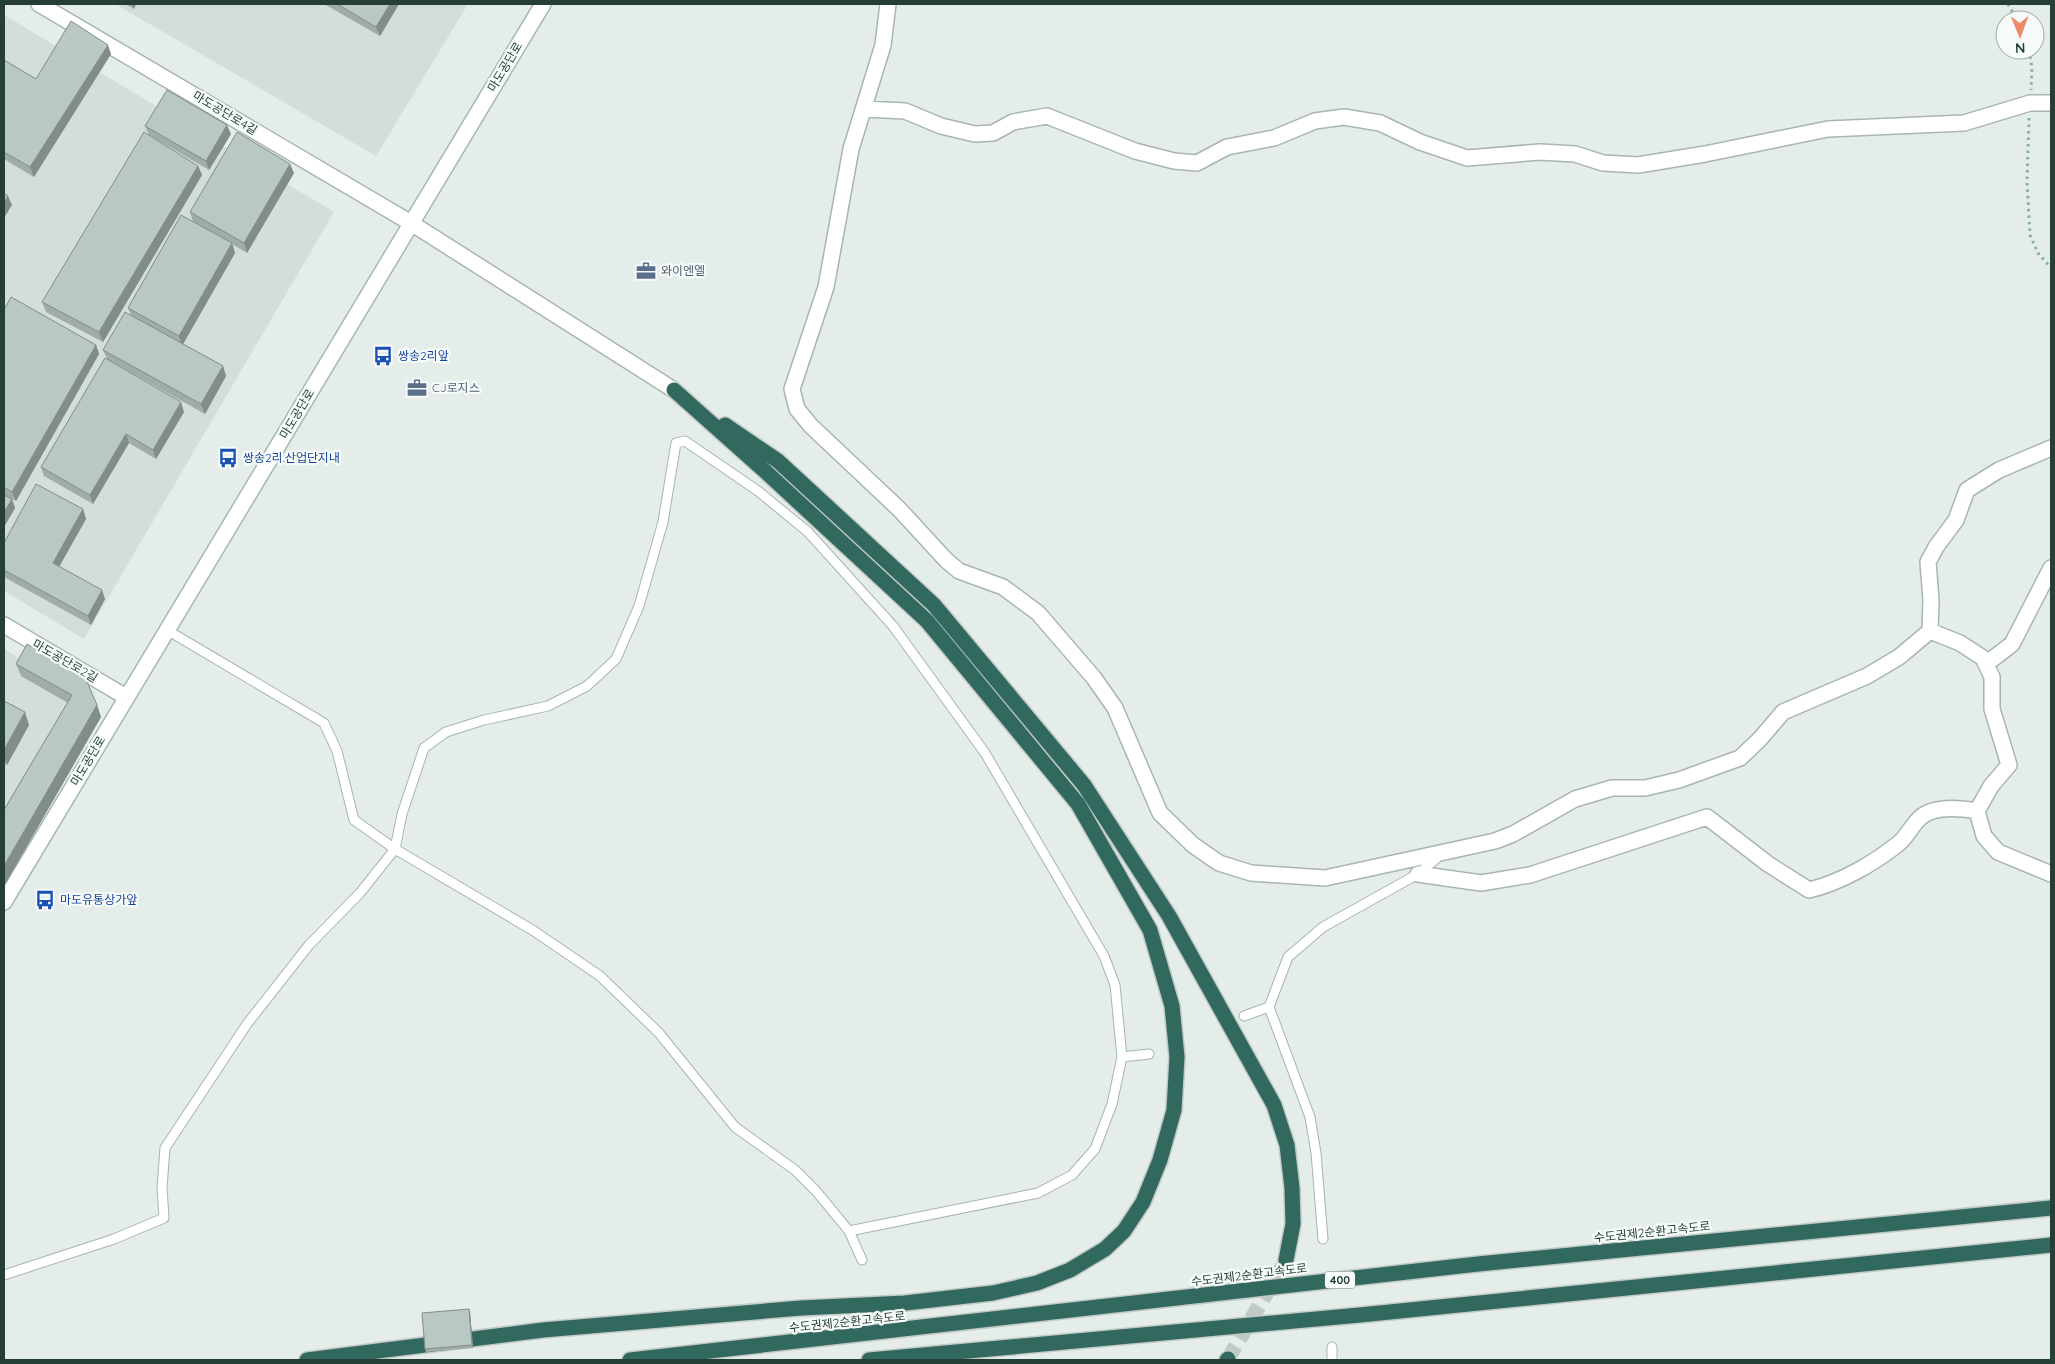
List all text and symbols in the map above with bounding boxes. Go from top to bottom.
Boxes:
north arrow [1995,10,2045,60]
street label: 마도공단로 [484,39,525,94]
text: N [2015,39,2026,57]
street label: 마도공단로4길 [190,87,260,138]
office icon: 와이엔엘 [635,260,657,282]
place label: 와이엔엘 [661,263,705,278]
bus stop icon: 쌍송2리앞 [372,345,394,367]
place label: 쌍송2리앞 [398,348,449,363]
office icon: CJ로지스 [406,377,428,399]
place label: CJ로지스 [432,380,480,395]
street label: 마도공단로 [276,386,317,441]
bus stop icon: 쌍송2리.산업단지내 [217,447,239,469]
place label: 쌍송2리.산업단지내 [243,450,340,465]
street label: 마도공단로2길 [30,636,101,685]
street label: 마도공단로 [67,733,108,788]
bus stop icon: 마도유통상가앞 [34,889,56,911]
place label: 마도유통상가앞 [60,892,137,907]
street label: 수도권제2순환고속도로 [1593,1218,1711,1245]
street label: 수도권제2순환고속도로 [1190,1260,1308,1289]
road number: 400 [1325,1272,1355,1288]
street label: 수도권제2순환고속도로 [788,1308,906,1335]

